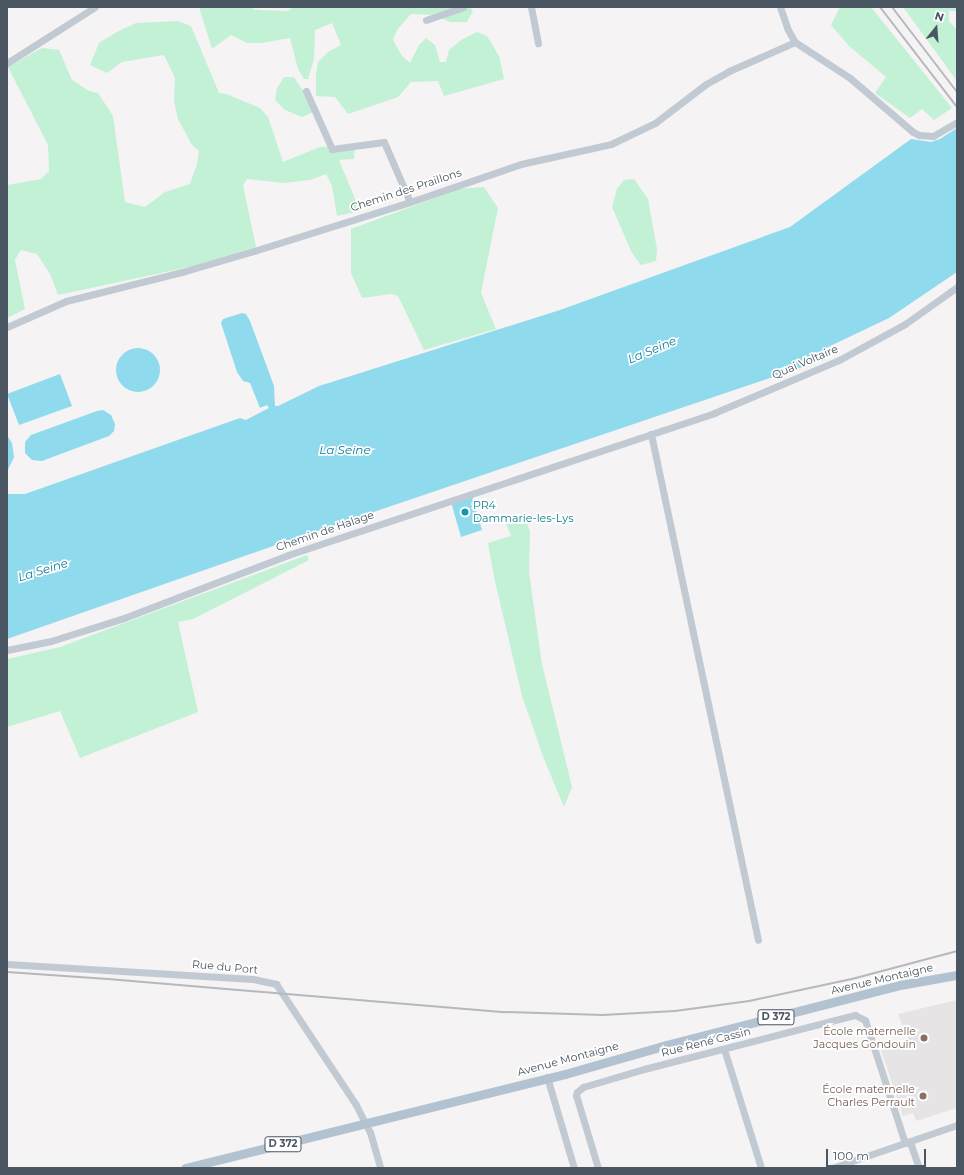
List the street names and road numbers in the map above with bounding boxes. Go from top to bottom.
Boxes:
street label: Chemin des Praillons [349,166,463,214]
street label: Quai Voltaire [770,342,840,382]
street label: Chemin de Halage [274,508,376,554]
street label: Rue du Port [191,958,259,976]
street label: Avenue Montaigne [830,961,934,997]
road number: D 372 [757,1009,795,1025]
street label: Rue René Cassin [660,1024,752,1060]
street label: Avenue Montaigne [516,1039,620,1079]
road number: D 372 [264,1136,302,1152]

